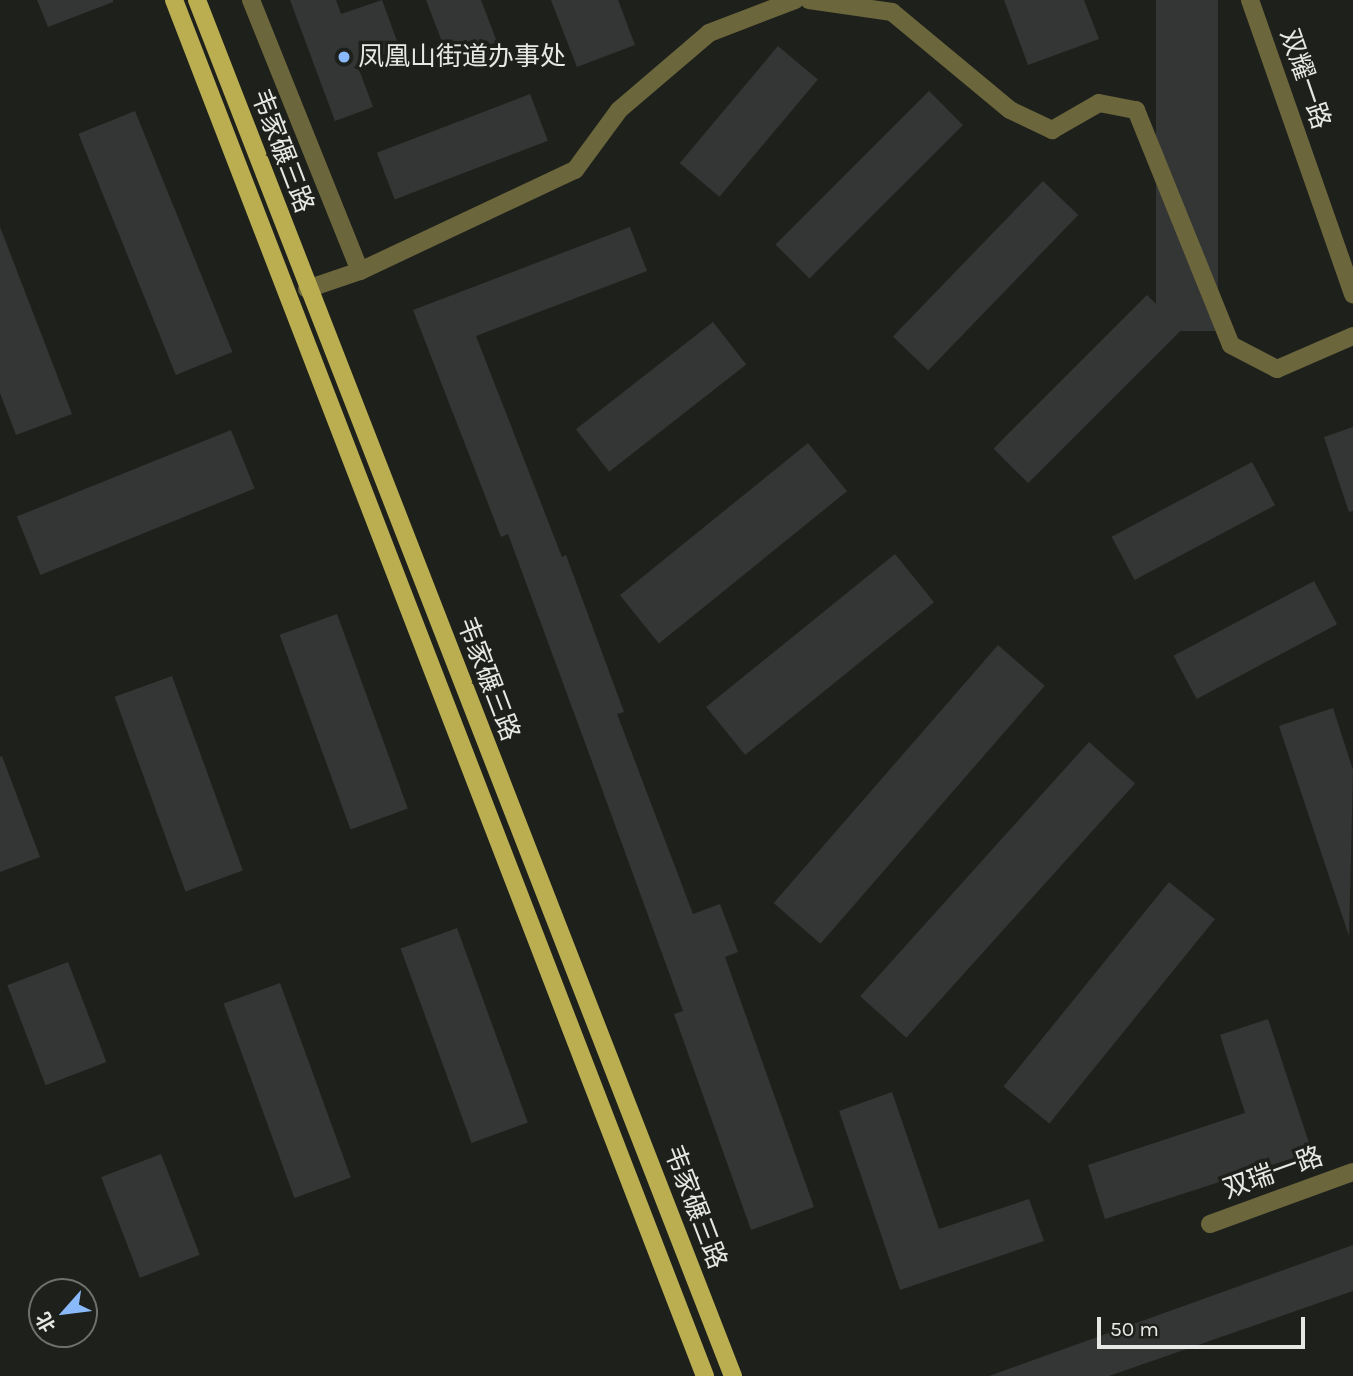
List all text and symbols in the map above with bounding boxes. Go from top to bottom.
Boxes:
street label: 双耀一路 [1273,25,1337,133]
place label: 凤凰山街道办事处 [358,41,566,73]
marker: 凤凰山街道办事处 [336,49,352,65]
street label: 韦家碾三路 [244,85,320,217]
street label: 韦家碾三路 [450,613,526,745]
street label: 韦家碾三路 [657,1141,733,1273]
street label: 双瑞一路 [1219,1141,1327,1205]
north arrow [28,1278,98,1348]
scale bar [1101,1302,1309,1346]
text: 北 [32,1308,60,1335]
text: 50 m [1110,1317,1159,1341]

